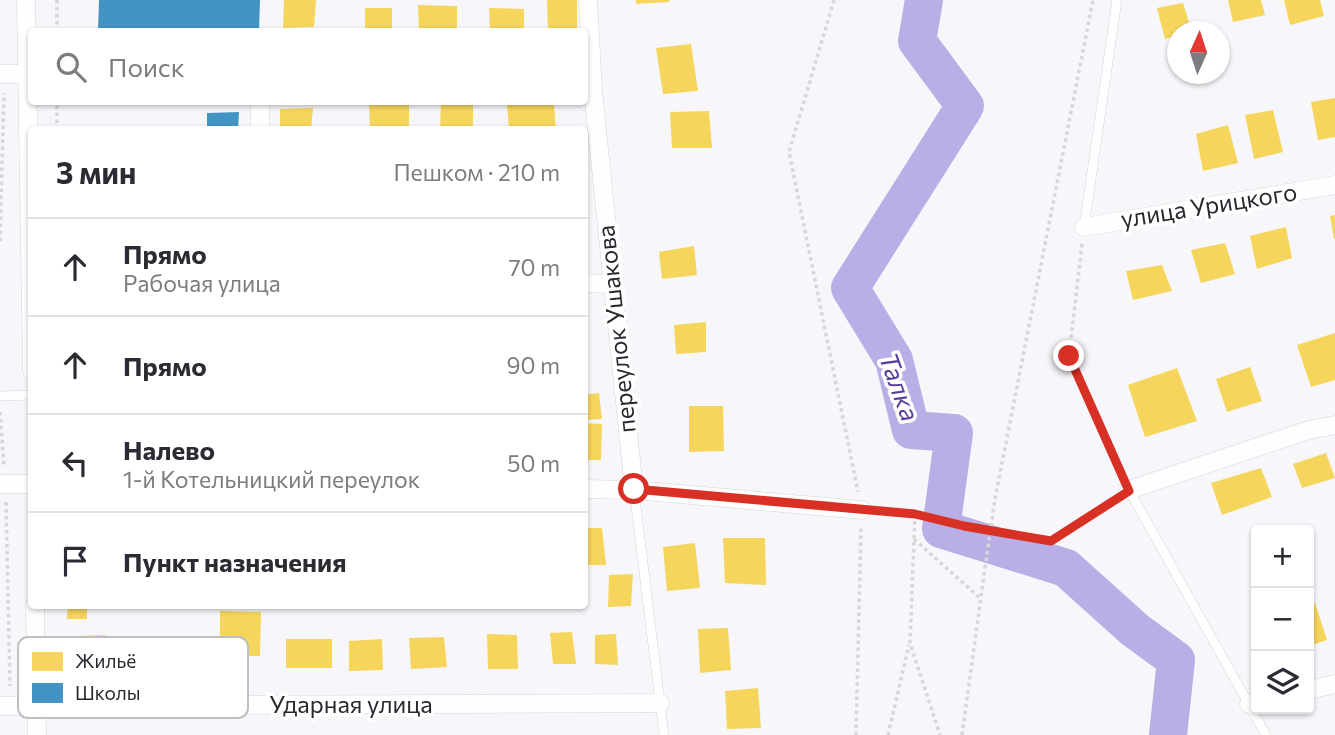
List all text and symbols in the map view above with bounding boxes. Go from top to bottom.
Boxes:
north arrow [1167,21,1230,84]
search box [28,28,588,105]
icon: search [52,48,90,86]
text: Поиск [108,51,185,82]
text: 3 мин [56,153,136,190]
text: Пешком · 210 m [393,158,560,186]
street label: улица Урицкого [1119,176,1299,233]
street label: переулок Ушакова [590,224,641,435]
text: Прямо [123,238,207,269]
icon: ahead [56,248,94,286]
text: 70 m [508,253,560,281]
text: Рабочая улица [123,269,281,297]
route end [1053,340,1084,371]
icon: ahead [56,346,94,384]
water label: Талка [874,348,927,425]
text: Прямо [123,350,207,381]
text: 90 m [507,351,560,379]
text: Налево [123,434,215,465]
icon: left [56,444,94,482]
text: 50 m [507,449,560,477]
text: 1-й Котельницкий переулок [123,465,420,493]
route start [618,473,649,504]
map controls [1251,525,1314,714]
button: + [1251,525,1314,588]
icon: arrive [56,542,94,580]
text: Пункт назначения [123,546,347,577]
button: − [1251,588,1314,651]
legend [18,637,248,718]
text: Жильё [75,649,136,672]
button: layers [1251,651,1314,714]
text: Школы [75,681,141,704]
street label: Ударная улица [269,689,433,718]

